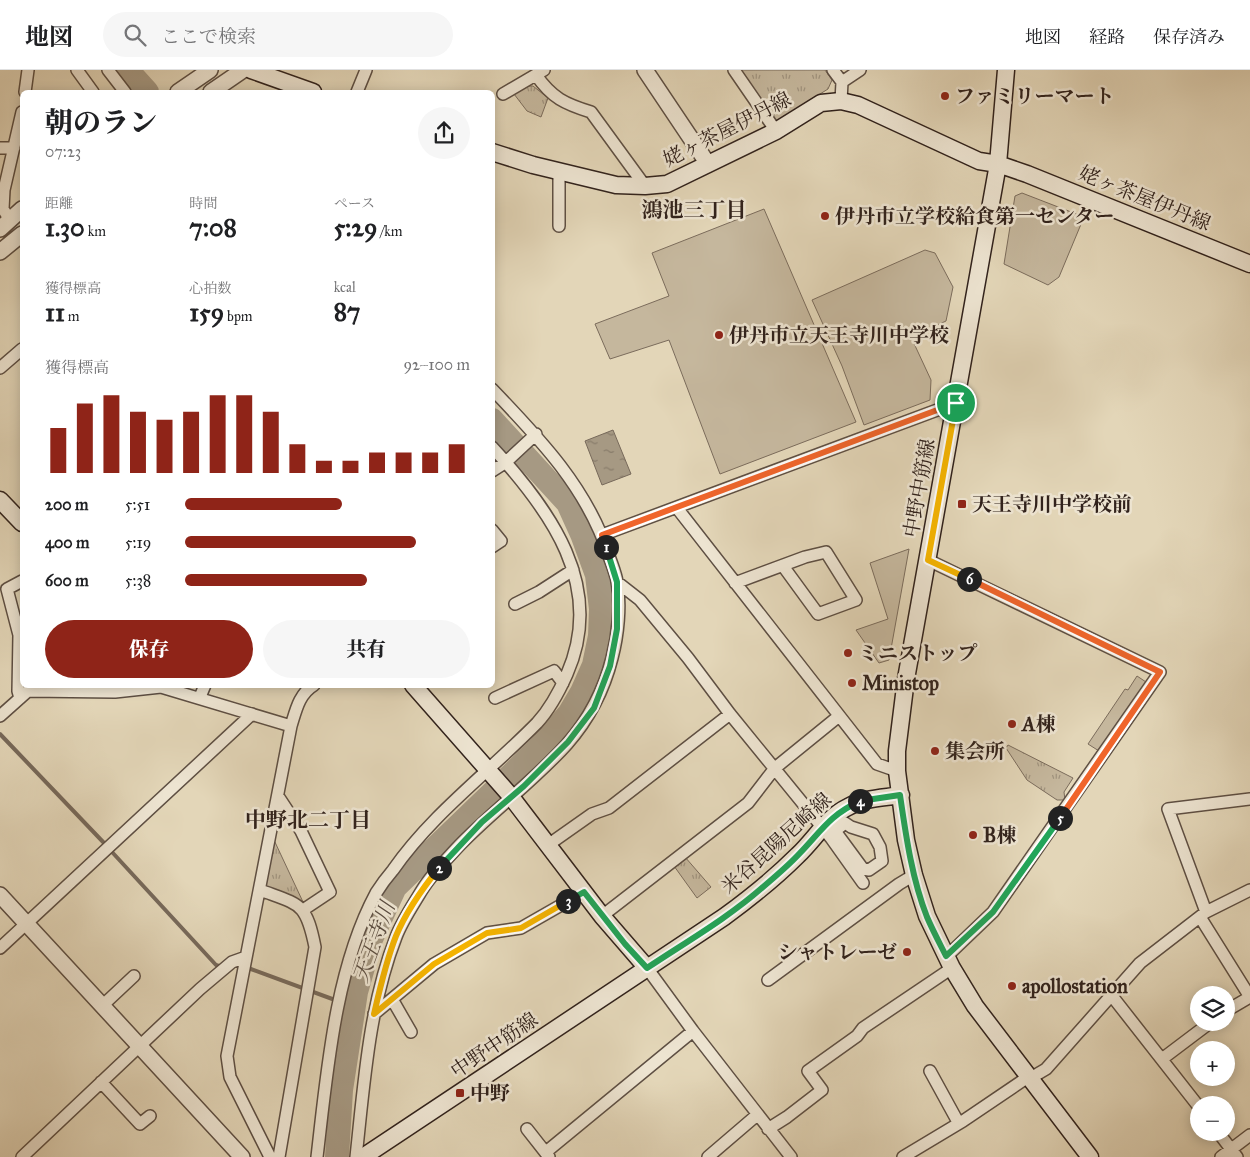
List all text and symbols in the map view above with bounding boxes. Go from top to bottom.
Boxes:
search box [103,12,453,57]
icon: search [121,21,149,49]
text: 地図 [25,22,73,52]
text: ここで検索 [161,25,256,48]
text: 地図 [1025,26,1061,48]
text: 経路 [1089,26,1125,48]
text: 保存済み [1153,26,1225,48]
place label: ファミリーマート [955,84,1115,108]
street label: 姥ヶ茶屋伊丹線 [659,87,795,171]
marker: ファミリーマート [939,90,951,102]
text: 朝のラン [45,105,157,140]
button: share [418,107,470,159]
text: 07:23 [45,142,81,161]
street label: 姥ヶ茶屋伊丹線 [1076,161,1214,235]
text: 距離 [45,195,73,212]
text: 時間 [189,195,217,212]
text: ペース [334,195,375,212]
district label: 鴻池三丁目 [642,197,747,223]
place label: 伊丹市立学校給食第一センター [835,204,1114,228]
marker: 伊丹市立学校給食第一センター [819,210,831,222]
text: 1.30 [45,212,85,243]
text: 7:08 [189,212,237,243]
text: 5:29 [334,212,377,243]
text: km [85,223,106,240]
text: /km [377,223,402,240]
text: kcal [334,279,356,296]
text: 獲得標高 [45,280,101,297]
text: 心拍数 [189,280,231,297]
text: 87 [334,296,360,327]
text: 11 [45,297,65,328]
text: 159 [189,297,224,328]
text: m [65,308,80,325]
text: bpm [224,308,253,325]
place label: 伊丹市立天王寺川中学校 [729,323,949,347]
marker: 伊丹市立天王寺川中学校 [713,329,725,341]
text: 92–100 m [403,355,470,374]
text: 獲得標高 [45,358,109,377]
pin [935,382,977,424]
icon: arrive [942,389,970,417]
street label: 中野中筋線 [898,437,940,539]
place label: 天王寺川中学校前 [972,492,1132,516]
text: 200 m [45,495,88,514]
text: 5:51 [125,495,150,514]
marker: 天王寺川中学校前 [956,498,968,510]
text: 400 m [45,533,89,552]
text: 5:19 [125,533,151,552]
pin: 1 [594,534,618,560]
text: 1 [604,539,609,556]
pin: 6 [956,566,982,592]
text: 600 m [45,571,89,590]
text: 5:38 [125,571,151,590]
text: 6 [966,571,973,588]
button: 保存 [45,620,253,678]
button: 共有 [263,620,470,678]
place label: ミニストップ [858,641,977,665]
marker: ミニストップ [842,647,854,659]
place label: Ministop [862,671,939,696]
marker: Ministop [846,677,858,689]
place label: A棟 [1020,712,1055,736]
marker: A棟 [1006,718,1018,730]
place label: 集会所 [945,739,1005,763]
marker: 集会所 [929,745,941,757]
street label: 米谷昆陽尼崎線 [716,787,836,899]
pin: 4 [848,788,872,814]
text: 4 [857,793,864,810]
pin: 5 [1048,806,1072,830]
district label: 中野北二丁目 [245,807,371,833]
text: 5 [1057,810,1064,827]
place label: B棟 [983,823,1016,847]
marker: B棟 [967,829,979,841]
pin: 2 [426,856,452,880]
text: 2 [436,860,443,877]
pin: 3 [556,888,580,914]
text: 3 [566,893,571,910]
water label: 天王寺川 [347,896,401,986]
place label: シャトレーゼ [778,940,897,964]
marker: シャトレーゼ [901,946,913,958]
place label: apollostation [1022,974,1128,999]
marker: apollostation [1006,980,1018,992]
map controls [1190,986,1235,1141]
button: layers [1190,986,1235,1031]
street label: 中野中筋線 [446,1007,542,1083]
button: + [1190,1041,1235,1086]
place label: 中野 [470,1081,510,1105]
marker: 中野 [454,1087,466,1099]
button: − [1190,1096,1235,1141]

